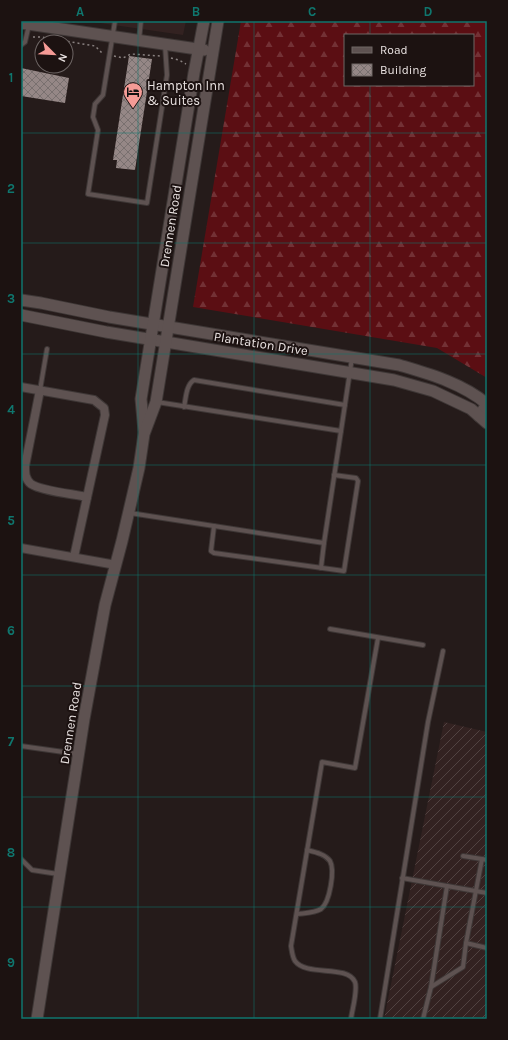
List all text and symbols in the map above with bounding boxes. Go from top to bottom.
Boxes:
text: A [76,4,84,19]
text: B [192,4,200,19]
text: C [308,4,316,19]
text: D [424,4,433,19]
north arrow [34,34,74,74]
legend [344,34,474,86]
text: Road [380,43,408,57]
text: N [55,52,70,64]
text: Building [380,63,427,77]
text: 1 [9,70,13,85]
place label: Hampton Inn & Suites [147,78,225,108]
hotel icon: Hampton Inn & Suites [122,81,144,109]
text: 2 [7,181,15,196]
street label: Drennen Road [157,184,184,268]
text: 3 [7,291,15,306]
street label: Plantation Drive [213,329,309,358]
text: 4 [7,402,15,417]
text: 5 [7,513,15,528]
text: 6 [7,623,15,638]
street label: Drennen Road [57,681,84,765]
text: 7 [8,734,15,749]
text: 8 [7,845,15,860]
text: 9 [7,955,15,970]

